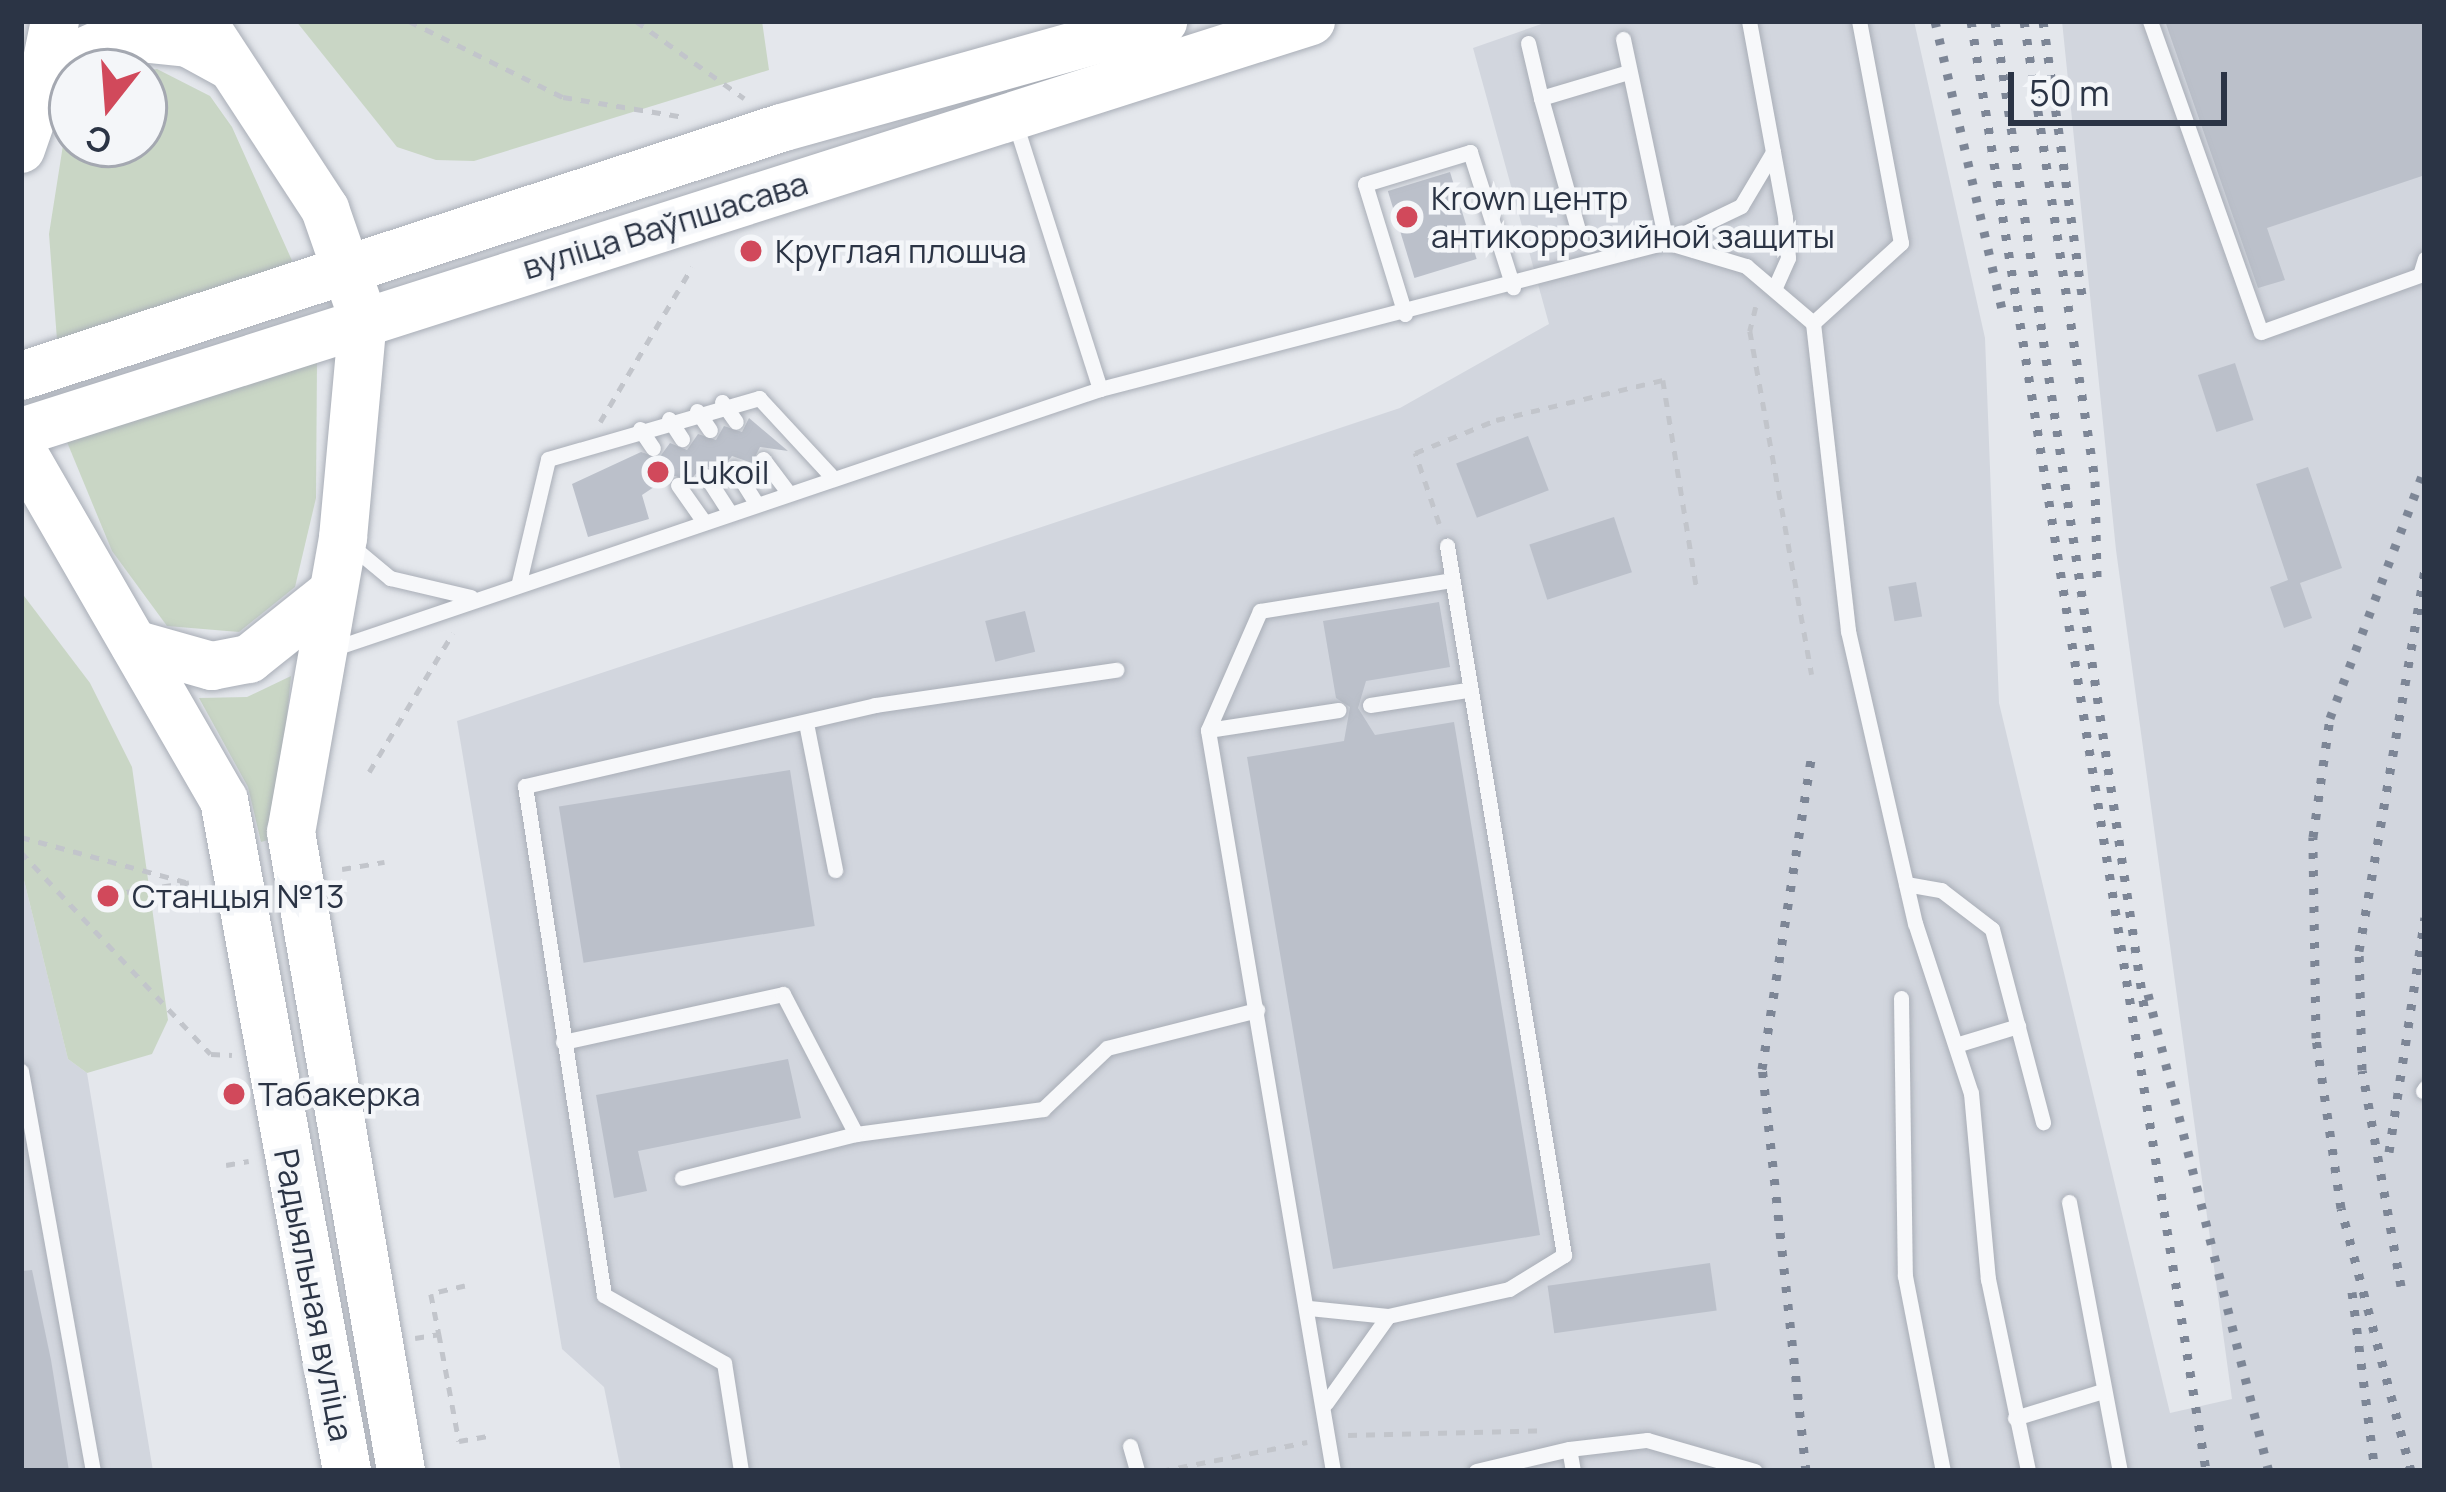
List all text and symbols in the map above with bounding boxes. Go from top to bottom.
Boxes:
north arrow [48,48,168,168]
scale bar [2014,48,2233,122]
text: 50 m [2029,68,2109,117]
text: С [80,115,116,165]
street label: вуліца Ваўпшасава [518,163,812,287]
place label: Krown центр антикоррозийной защиты [1431,178,1835,256]
marker: Krown центр антикоррозийной защиты [1394,204,1420,230]
place label: Круглая плошча [775,231,1027,271]
marker: Круглая плошча [738,238,764,264]
place label: Lukoil [682,452,769,492]
marker: Lukoil [645,459,671,485]
place label: Станцыя №13 [132,876,344,916]
marker: Станцыя №13 [95,883,121,909]
place label: Табакерка [258,1074,421,1114]
marker: Табакерка [221,1081,247,1107]
street label: Радыяльная вуліца [266,1145,362,1445]

